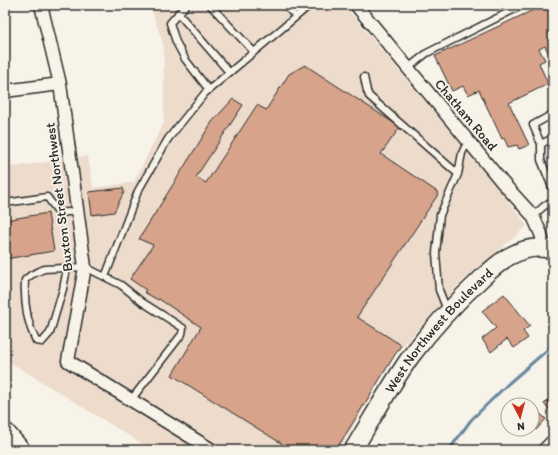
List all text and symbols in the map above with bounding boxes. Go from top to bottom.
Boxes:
street label: Chatham Road [431,76,501,155]
street label: Buxton Street Northwest [41,122,77,272]
street label: West Northwest Boulevard [381,264,497,396]
north arrow [500,397,540,437]
text: N [517,420,525,433]

